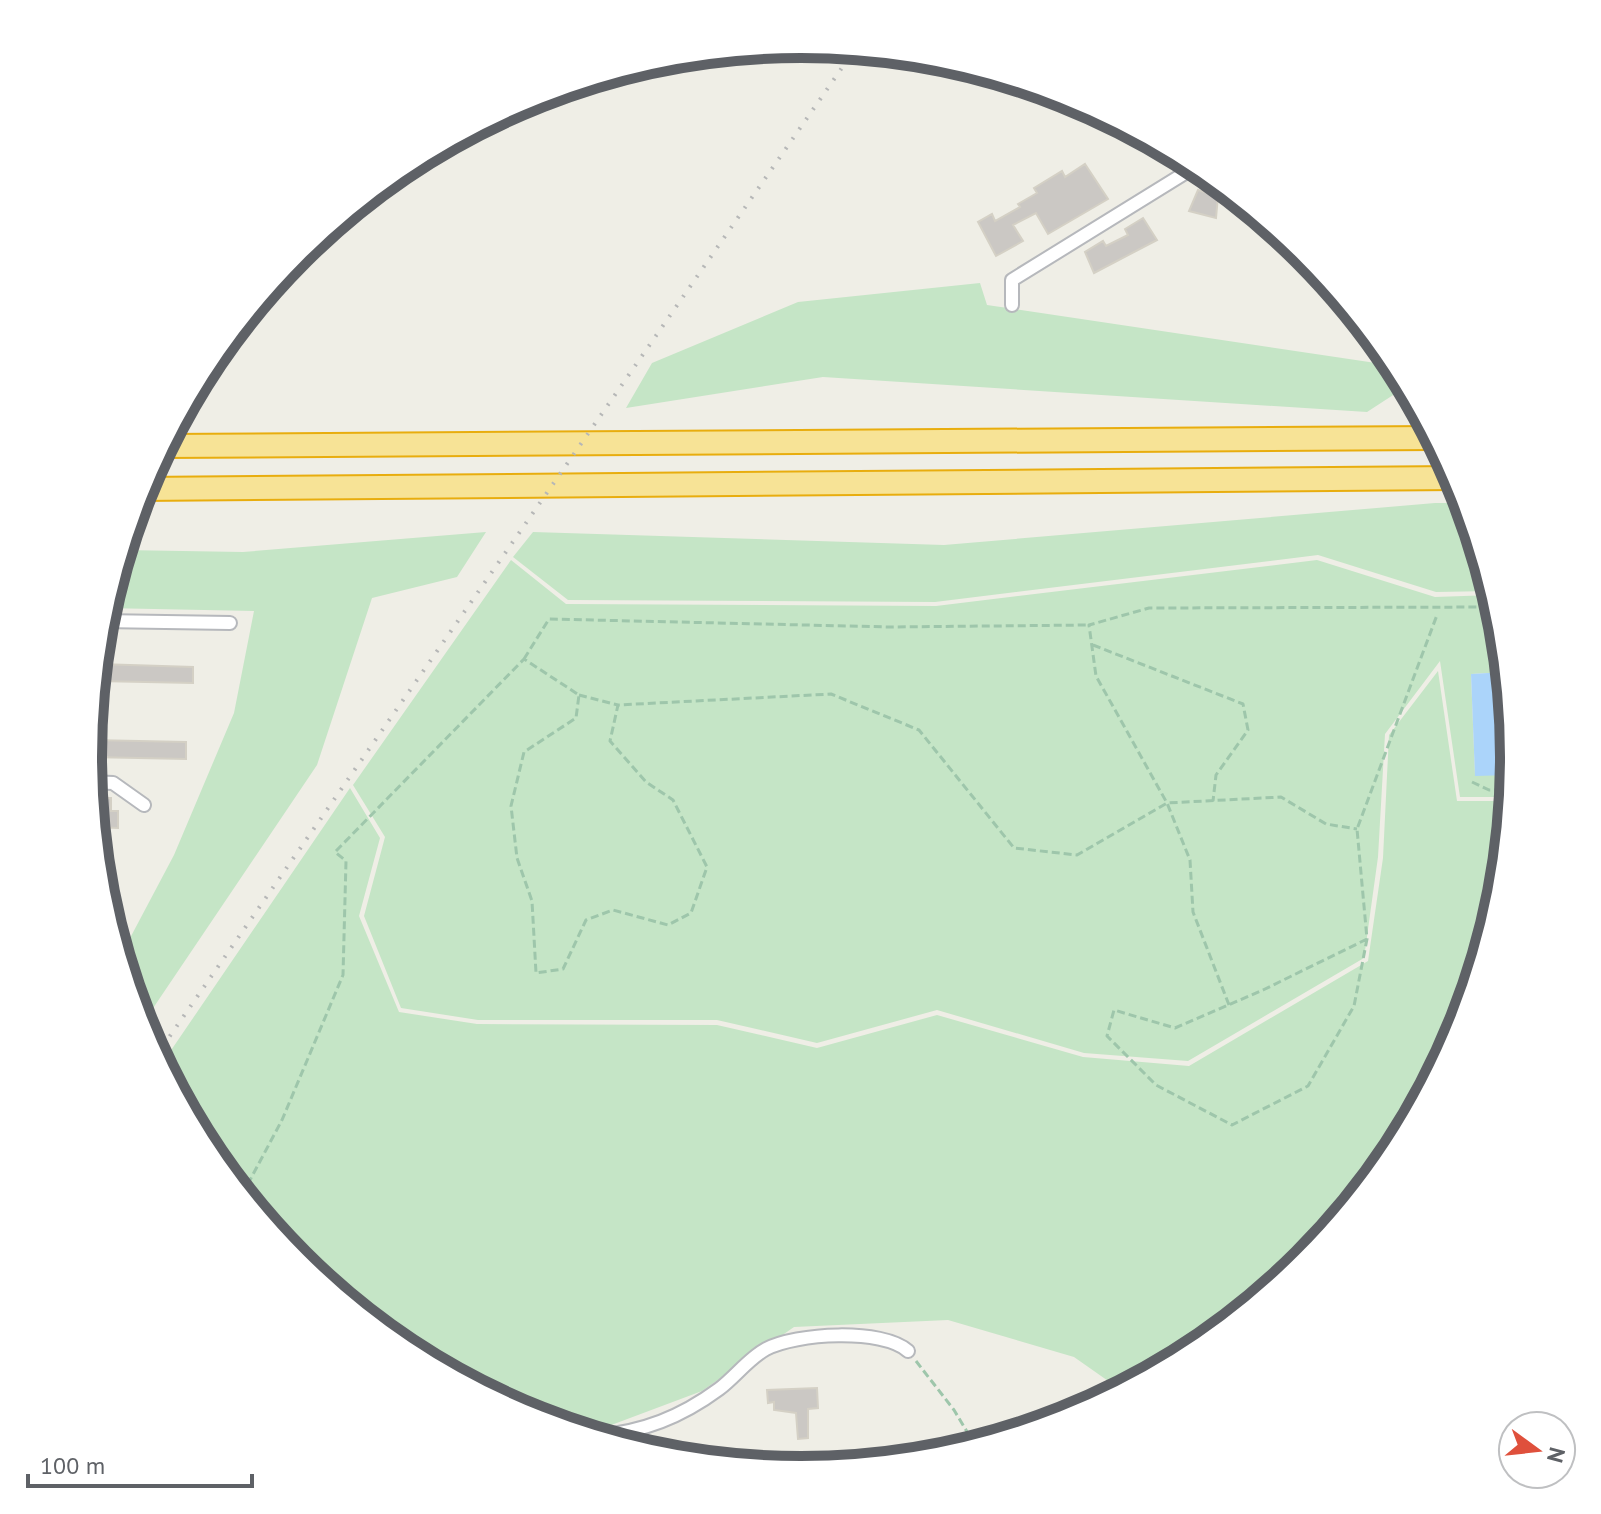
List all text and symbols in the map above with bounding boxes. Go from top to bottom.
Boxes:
north arrow [1497,1410,1577,1490]
scale bar [28,1438,252,1488]
text: N [1541,1445,1572,1466]
text: 100 m [40,1450,105,1481]

